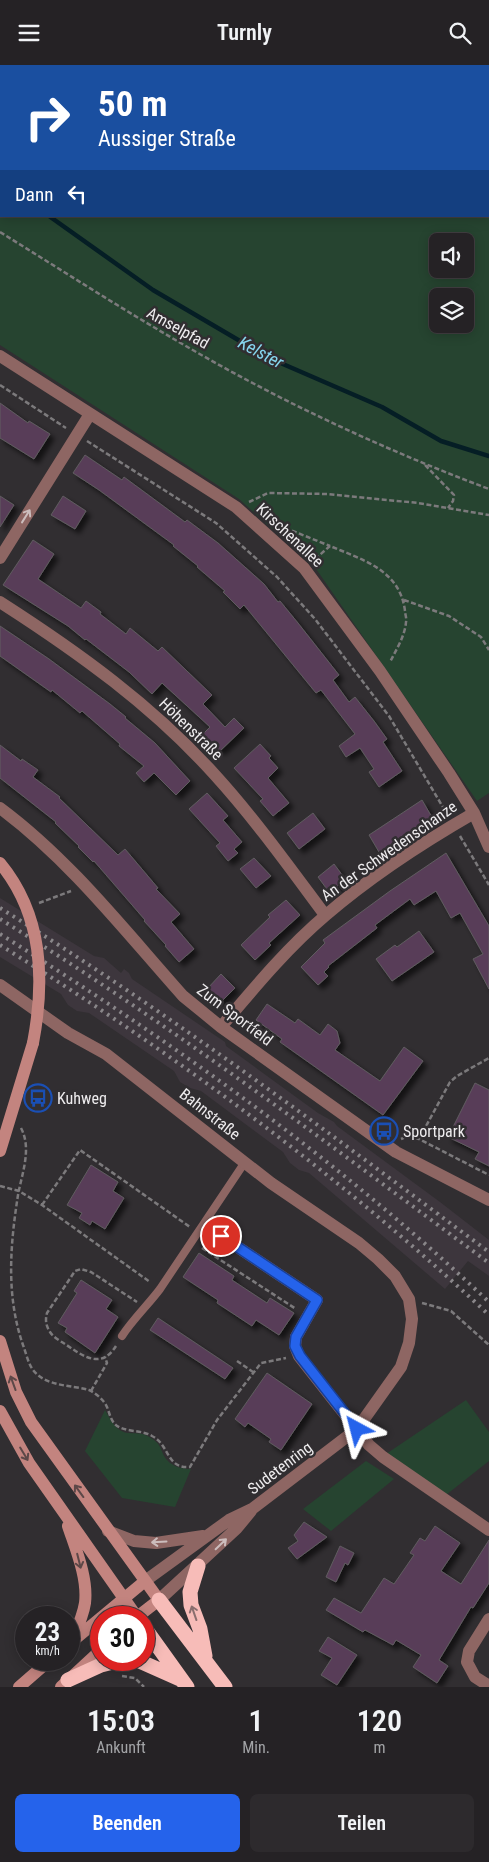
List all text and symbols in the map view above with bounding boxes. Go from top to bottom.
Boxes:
icon: menu [15,19,43,47]
icon: search [446,19,474,47]
text: Turnly [217,20,272,45]
text: 50 m [98,84,167,125]
icon: right [15,85,80,150]
text: Aussiger Straße [98,126,236,151]
icon: left [63,180,91,208]
text: Dann [15,183,53,206]
map controls [429,233,474,333]
button: sound [429,233,474,278]
button: layers [429,288,474,333]
street label: Amselpfad [144,303,212,353]
water label: Kelster [235,331,288,373]
street label: Kirschenallee [252,499,328,571]
one-way arrow [21,510,31,524]
street label: Höhenstraße [155,694,227,764]
street label: An der Schwedenschanze [317,797,461,905]
street label: Zum Sportfeld [193,980,277,1050]
bus stop icon: Kuhweg [23,1083,53,1113]
street label: Bahnstraße [176,1084,244,1144]
place label: Kuhweg [57,1089,107,1108]
bus stop icon: Sportpark [369,1116,399,1146]
place label: Sportpark [403,1122,466,1141]
pin [200,1215,242,1257]
icon: arrive [207,1222,235,1250]
one-way arrow [8,1376,17,1391]
position arrow [330,1402,382,1454]
street label: Sudetenring [244,1438,316,1498]
one-way arrow [19,1446,29,1460]
one-way arrow [74,1485,85,1498]
one-way arrow [152,1537,168,1546]
one-way arrow [215,1538,228,1550]
one-way arrow [75,1553,84,1569]
speed limit sign: 30 [90,1606,155,1671]
one-way arrow [189,1606,198,1622]
text: 23 [35,1618,60,1647]
text: km/h [35,1644,60,1658]
text: 15:03 [87,1703,155,1738]
text: 1 [248,1703,264,1738]
text: 120 [357,1703,402,1738]
text: Ankunft [96,1738,146,1757]
text: Min. [242,1738,270,1757]
text: m [373,1738,385,1757]
button: Beenden [15,1794,240,1852]
button: Teilen [250,1794,474,1852]

